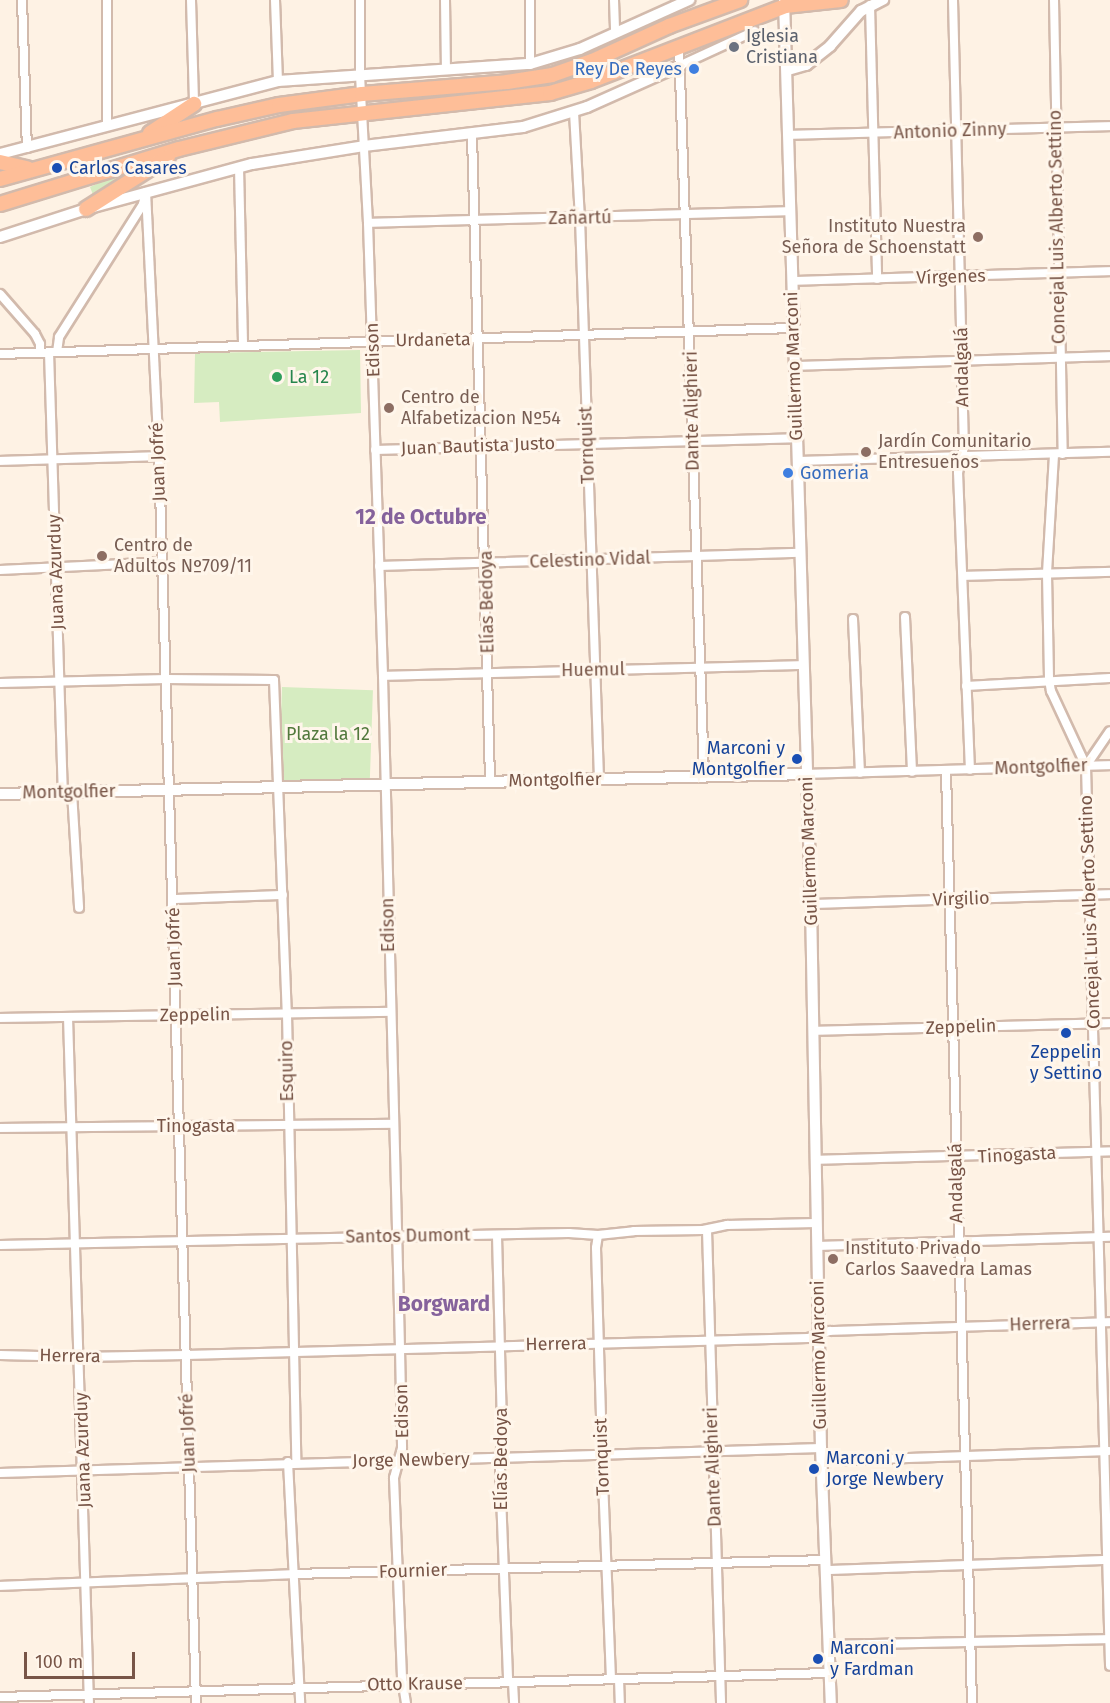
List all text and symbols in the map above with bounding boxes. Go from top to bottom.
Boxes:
place label: Iglesia Cristiana [746,26,818,68]
marker: Iglesia Cristiana [727,40,741,54]
place label: Rey De Reyes [574,58,682,80]
marker: Rey De Reyes [687,62,701,76]
street label: Concejal Luis Alberto Settino [1044,110,1070,344]
street label: Antonio Zinny [893,118,1007,144]
place label: Carlos Casares [69,157,187,179]
marker: Carlos Casares [50,161,64,175]
street label: Zañartú [548,207,612,229]
place label: Instituto Nuestra Señora de Schoenstatt [782,216,966,258]
marker: Instituto Nuestra Señora de Schoenstatt [971,230,985,244]
street label: Vírgenes [916,265,986,289]
street label: Guillermo Marconi [781,291,807,441]
street label: Edison [361,322,385,378]
street label: Andalgalá [951,327,973,407]
street label: Urdaneta [395,329,471,351]
street label: Dante Alighieri [680,351,704,471]
place label: La 12 [289,366,329,388]
marker: La 12 [270,370,284,384]
place label: Centro de Alfabetizacion Nº54 [401,387,561,430]
marker: Centro de Alfabetizacion Nº54 [382,401,396,415]
street label: Tornquist [575,406,599,484]
street label: Juan Jofré [146,422,170,502]
place label: Jardín Comunitario Entresueños [878,431,1032,474]
street label: Juan Bautista Justo [401,433,555,459]
marker: Jardín Comunitario Entresueños [859,445,873,459]
place label: Gomeria [800,462,869,484]
marker: Gomeria [781,466,795,480]
district label: 12 de Octubre [355,504,487,530]
street label: Juana Azurduy [43,514,69,630]
place label: Centro de Adultos Nº709/11 [114,535,252,578]
street label: Celestino Vidal [529,547,651,573]
marker: Centro de Adultos Nº709/11 [95,549,109,563]
street label: Elías Bedoya [475,550,499,654]
street label: Huemul [561,659,625,681]
park label: Plaza la 12 [286,723,370,745]
place label: Marconi y Montgolfier [692,738,785,780]
marker: Marconi y Montgolfier [790,752,804,766]
street label: Montgolfier [994,755,1088,779]
street label: Montgolfier [508,768,602,792]
street label: Guillermo Marconi [796,776,822,926]
street label: Montgolfier [22,780,116,804]
street label: Concejal Luis Alberto Settino [1075,795,1105,1029]
street label: Virgilio [932,887,990,911]
street label: Edison [377,898,399,952]
street label: Juan Jofré [163,907,185,987]
street label: Zeppelin [159,1004,231,1026]
street label: Zeppelin [925,1015,997,1039]
marker: Zeppelin y Settino [1059,1026,1073,1040]
street label: Esquiro [276,1040,298,1102]
place label: Zeppelin y Settino [1030,1042,1102,1084]
street label: Tinogasta [157,1115,235,1137]
street label: Tinogasta [977,1142,1057,1168]
street label: Andalgalá [945,1143,967,1223]
street label: Santos Dumont [345,1224,471,1248]
place label: Instituto Privado Carlos Saavedra Lamas [845,1238,1032,1280]
marker: Instituto Privado Carlos Saavedra Lamas [826,1252,840,1266]
street label: Guillermo Marconi [807,1280,831,1430]
district label: Borgward [398,1291,490,1317]
street label: Herrera [1009,1312,1071,1336]
street label: Herrera [525,1333,587,1355]
street label: Herrera [39,1345,101,1367]
street label: Edison [391,1384,413,1438]
street label: Juana Azurduy [70,1392,96,1508]
street label: Juan Jofré [176,1393,200,1473]
street label: Dante Alighieri [700,1407,726,1527]
street label: Elías Bedoya [490,1408,512,1510]
street label: Tornquist [590,1418,614,1496]
street label: Jorge Newbery [352,1448,470,1472]
place label: Marconi y Jorge Newbery [826,1448,944,1490]
marker: Marconi y Jorge Newbery [807,1462,821,1476]
street label: Fournier [378,1559,448,1583]
place label: Marconi y Fardman [830,1638,914,1680]
scale bar [27,1640,138,1678]
text: 100 m [35,1651,83,1673]
marker: Marconi y Fardman [811,1652,825,1666]
street label: Otto Krause [367,1672,463,1696]

